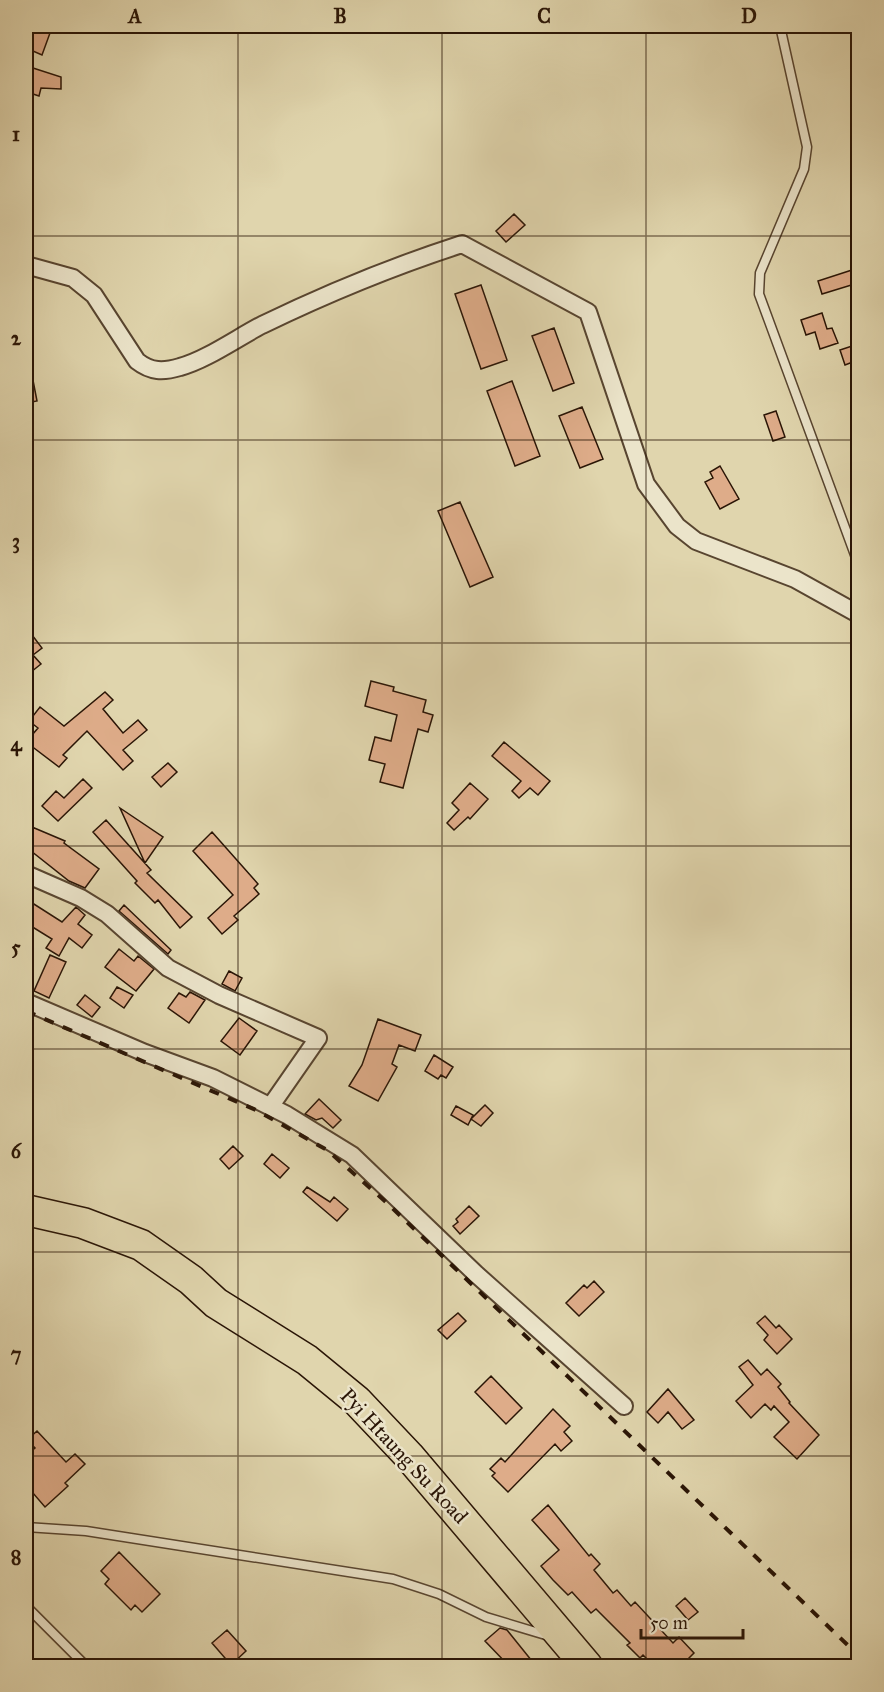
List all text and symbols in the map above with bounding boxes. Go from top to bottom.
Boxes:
text: A [126,4,142,28]
text: B [333,4,347,28]
text: C [537,4,551,28]
text: D [741,4,757,28]
text: 1 [12,122,20,146]
text: 2 [11,326,22,350]
text: 3 [12,529,20,554]
text: 4 [10,732,22,757]
text: 5 [11,935,21,959]
text: 6 [11,1139,23,1163]
text: 7 [11,1342,22,1366]
street label: Pyi Htaung Su Road [335,1383,474,1529]
text: 8 [11,1545,21,1569]
scale bar [641,1602,743,1640]
text: 50 m [650,1612,688,1634]

